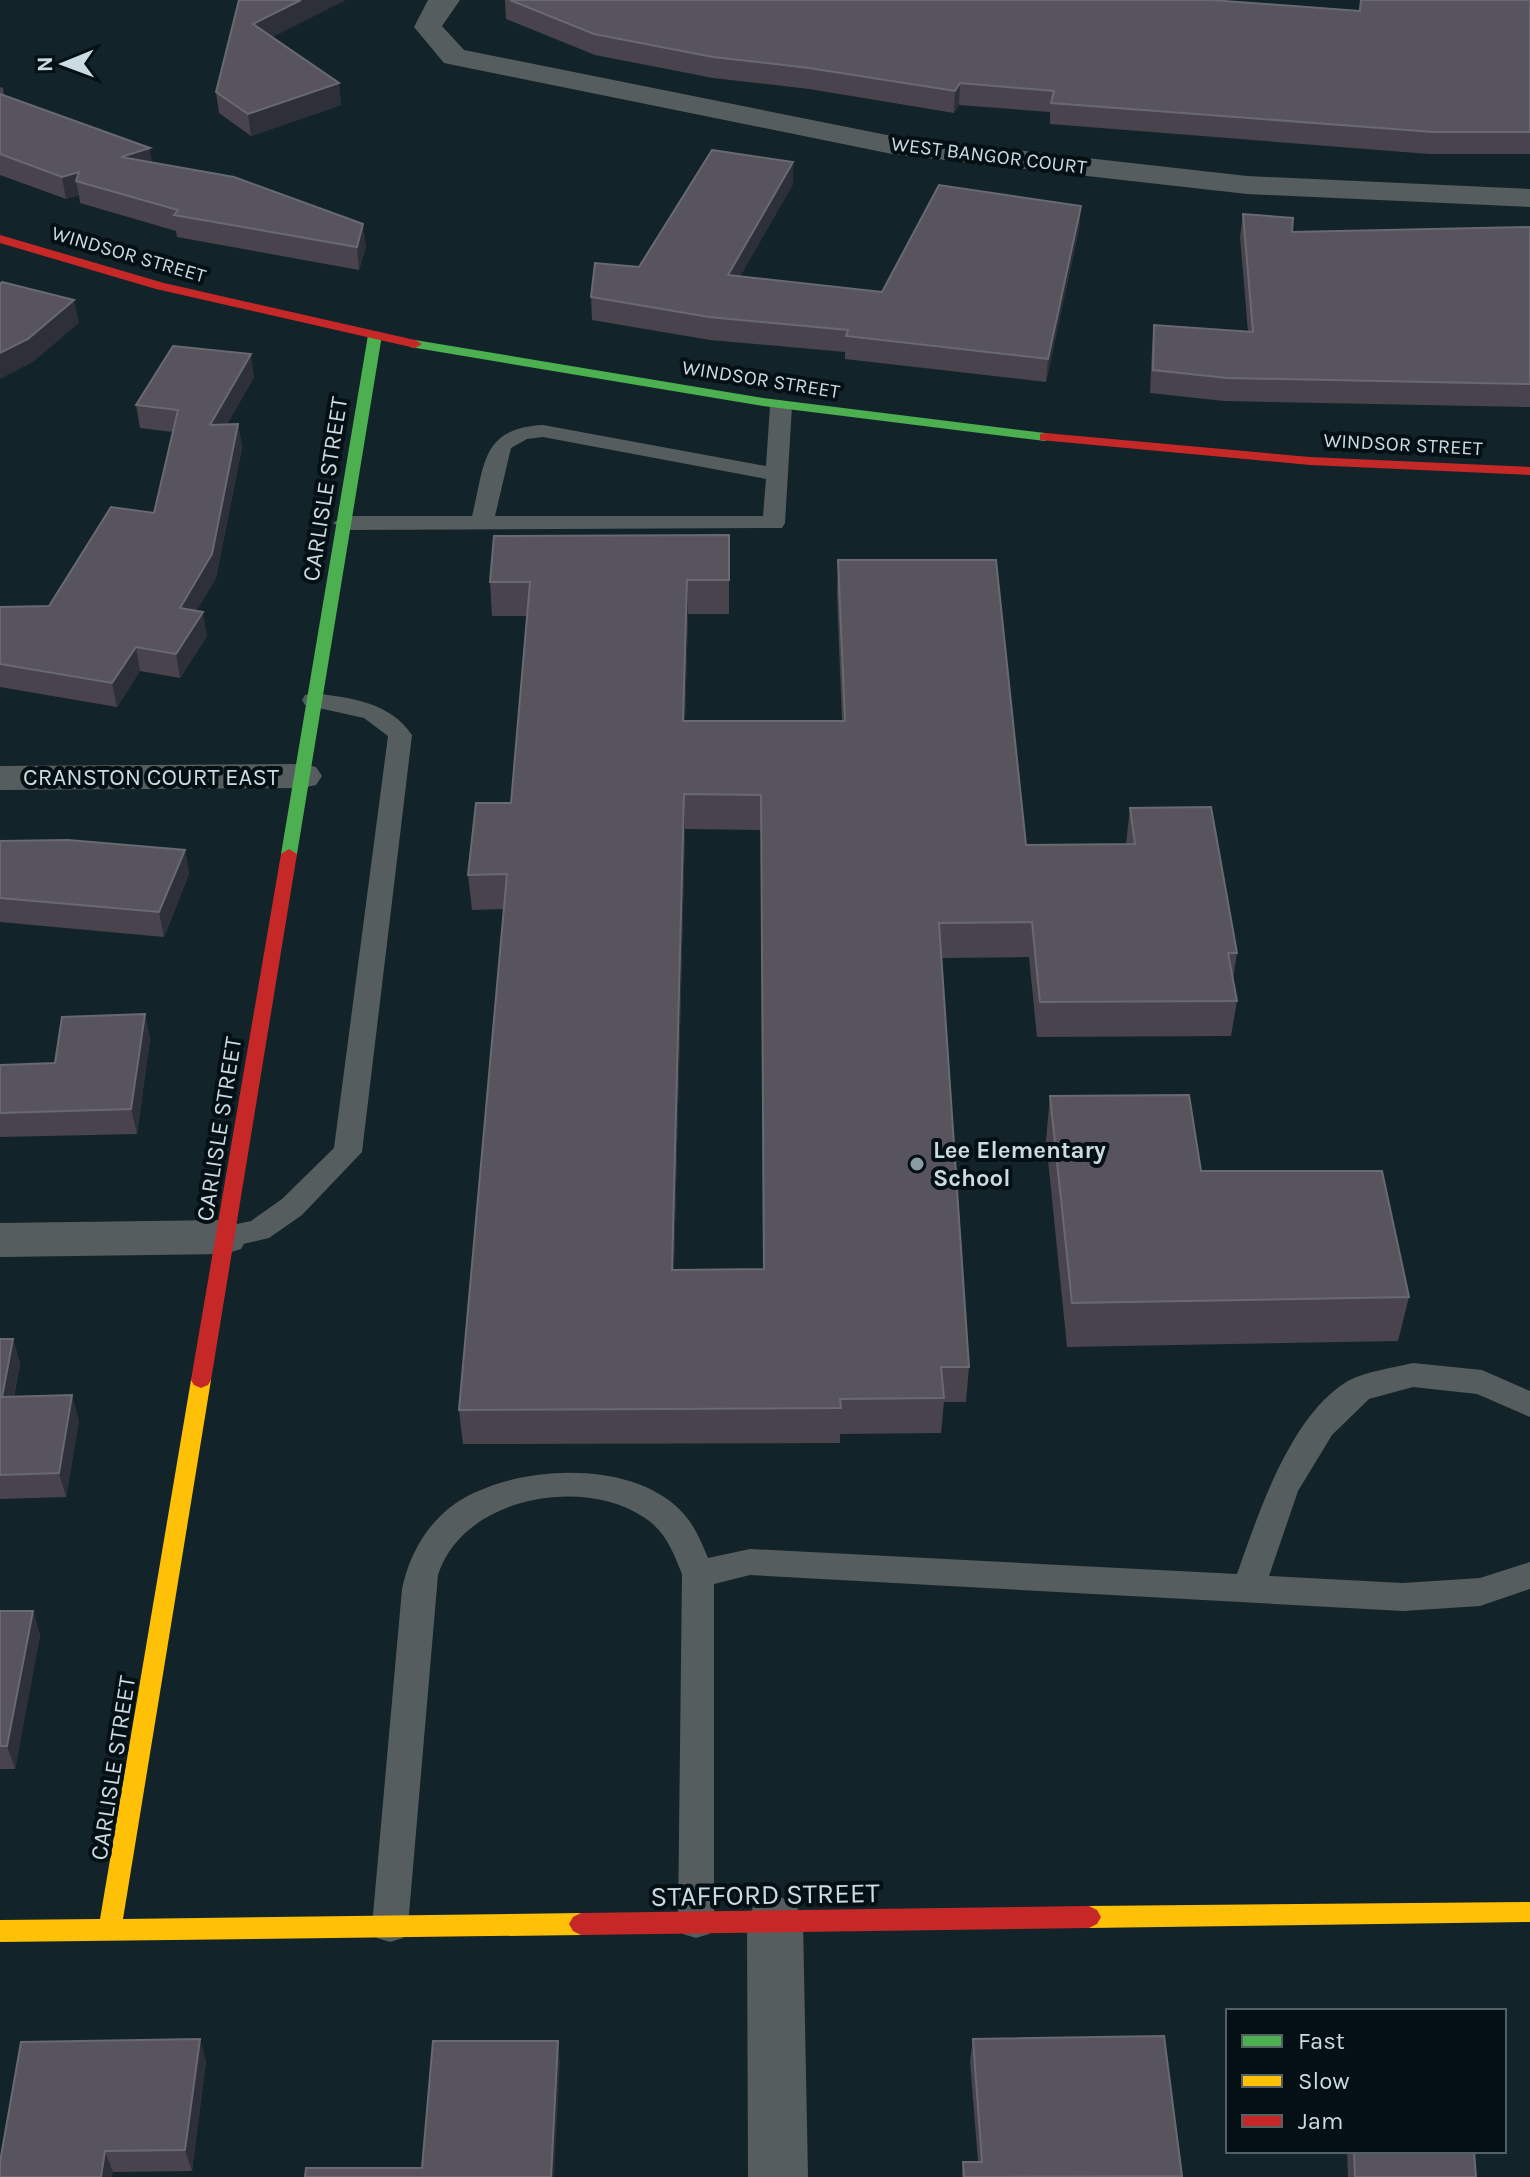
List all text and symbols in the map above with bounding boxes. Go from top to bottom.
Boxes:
north arrow [24,24,104,104]
text: N [32,56,58,72]
street label: WEST BANGOR COURT [890,132,1088,179]
street label: WINDSOR STREET [49,221,209,287]
street label: WINDSOR STREET [681,356,841,403]
street label: CARLISLE STREET [297,395,353,583]
street label: WINDSOR STREET [1323,429,1483,460]
street label: CRANSTON COURT EAST [23,763,279,791]
street label: CARLISLE STREET [191,1035,247,1223]
place label: Lee Elementary School [933,1136,1106,1192]
marker: Lee Elementary School [908,1155,926,1173]
street label: CARLISLE STREET [85,1674,141,1862]
street label: STAFFORD STREET [650,1876,880,1913]
legend [1226,2009,1506,2153]
text: Fast [1298,2027,1345,2055]
text: Slow [1298,2067,1350,2095]
text: Jam [1298,2107,1343,2135]

